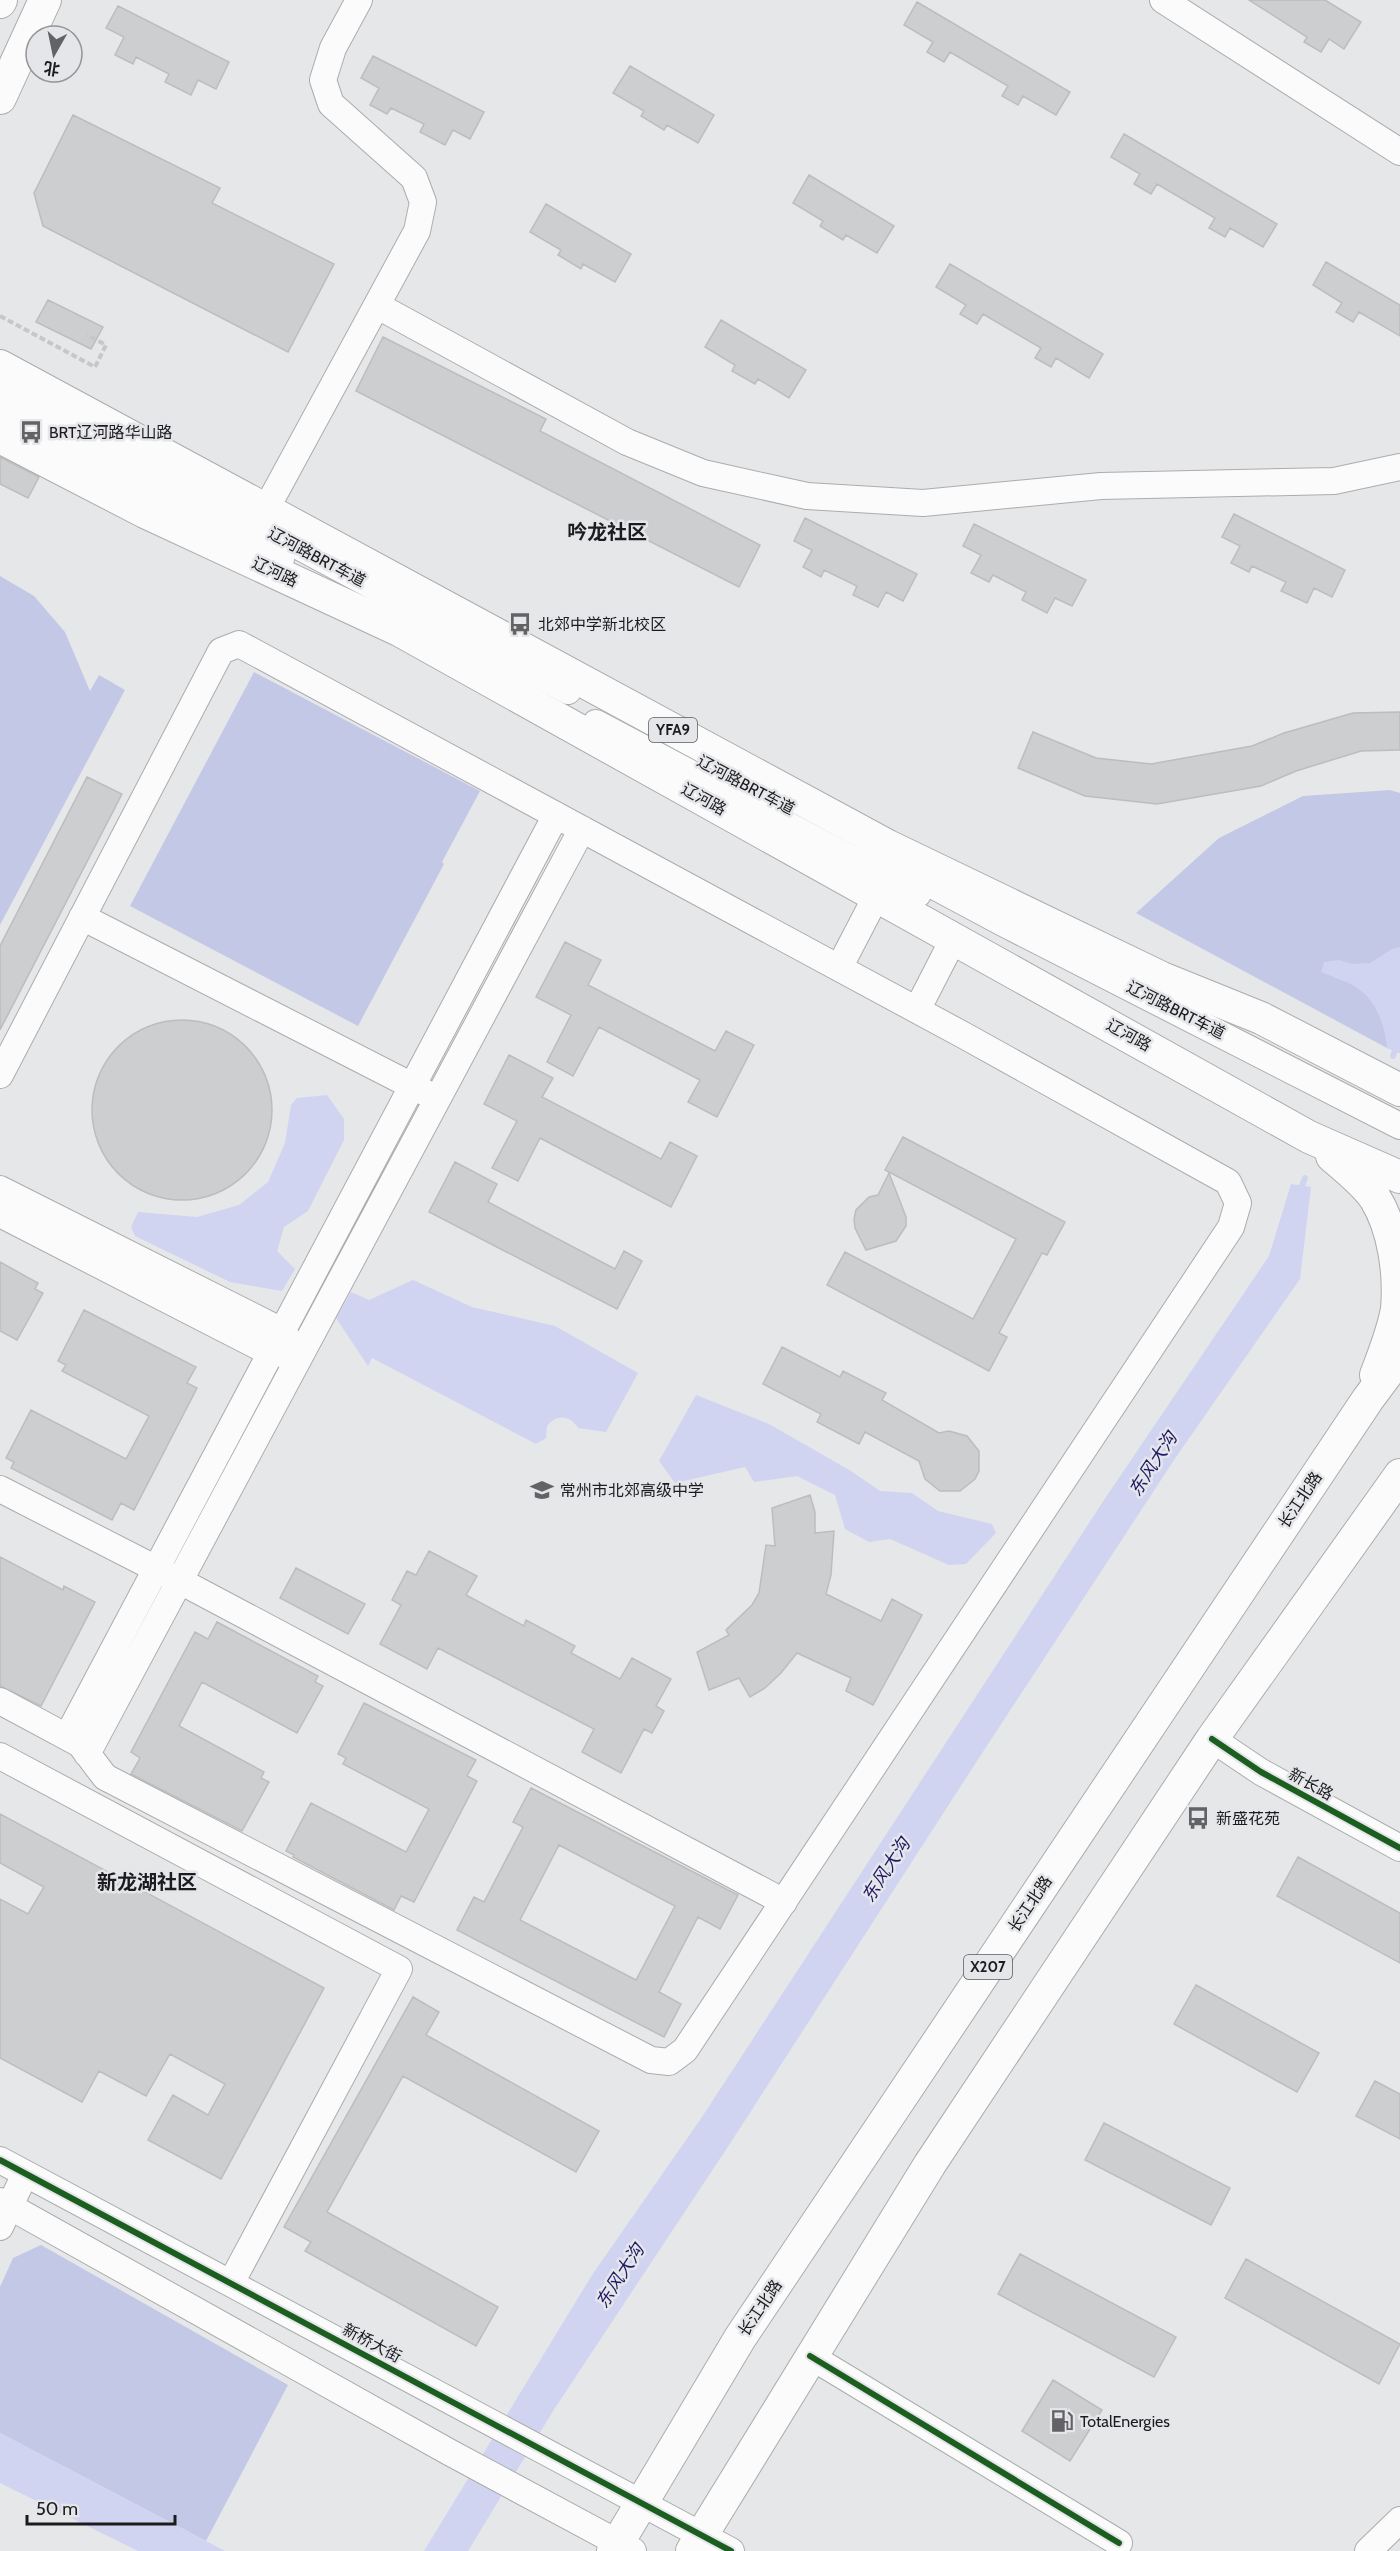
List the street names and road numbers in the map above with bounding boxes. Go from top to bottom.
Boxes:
street label: 辽河路BRT车道 [265,523,369,591]
street label: 辽河路 [249,553,301,591]
road number: YFA9 [649,718,697,742]
street label: 辽河路BRT车道 [694,751,798,819]
street label: 辽河路 [678,779,730,819]
street label: 辽河路BRT车道 [1124,977,1228,1043]
street label: 辽河路 [1103,1015,1155,1055]
street label: 长江北路 [1274,1468,1326,1532]
street label: 新长路 [1285,1764,1337,1804]
street label: 长江北路 [1004,1872,1056,1936]
road number: X207 [964,1955,1012,1979]
street label: 长江北路 [734,2276,786,2340]
street label: 新桥大街 [339,2320,405,2366]

